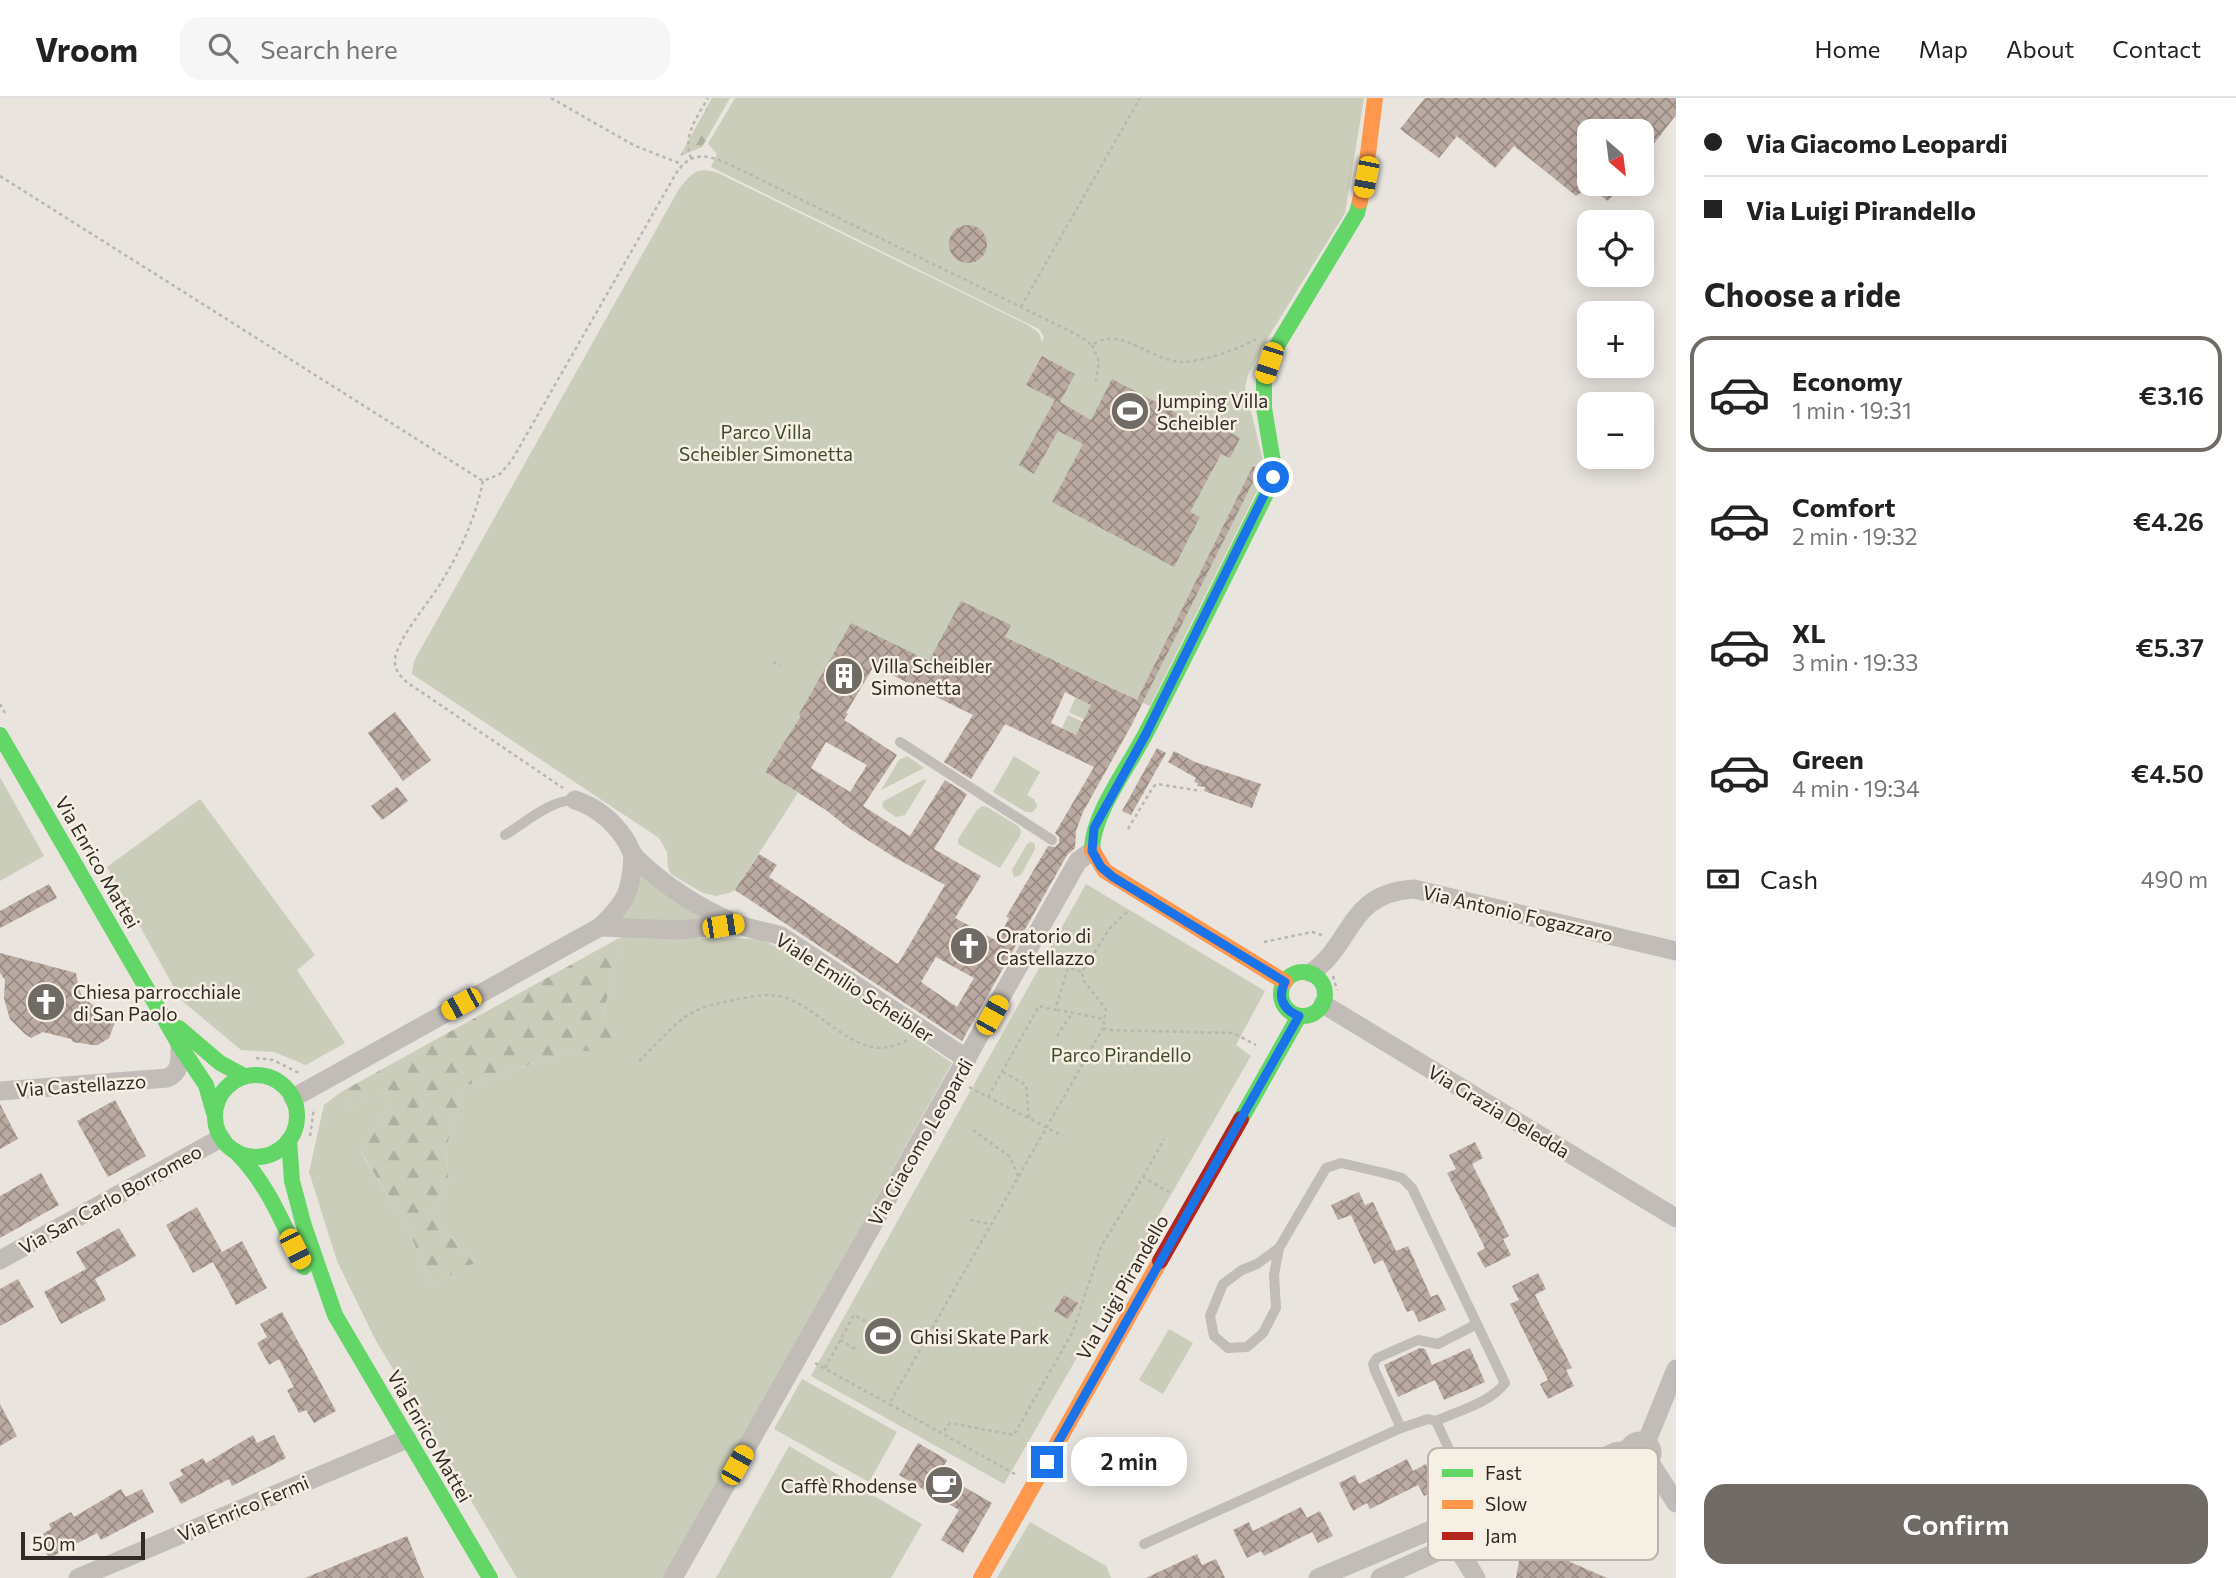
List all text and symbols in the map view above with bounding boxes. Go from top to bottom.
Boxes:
search box [180,17,670,80]
text: Vroom [35,28,138,69]
icon: search [204,29,242,67]
text: Search here [260,33,398,64]
text: Home [1815,34,1881,63]
text: Map [1919,34,1968,63]
text: About [2006,34,2074,63]
text: Contact [2112,34,2201,63]
north arrow [1577,119,1654,196]
map controls [1577,119,1654,469]
text: Via Giacomo Leopardi [1746,127,2008,158]
car [1352,154,1381,200]
text: Via Luigi Pirandello [1746,194,1976,225]
button: locate [1577,210,1654,287]
text: Choose a ride [1704,274,1901,314]
button: + [1577,301,1654,378]
car [1253,340,1286,386]
icon: car [1708,363,1771,426]
text: Economy [1792,365,1903,396]
text: €3.16 [2139,379,2204,410]
place label: Jumping Villa Scheibler [1157,389,1268,434]
sports icon: Jumping Villa Scheibler [1109,390,1151,432]
button: − [1577,392,1654,469]
text: 1 min · 19:31 [1792,396,1912,424]
park label: Parco Villa Scheibler Simonetta [679,420,853,465]
route start [1257,461,1289,493]
icon: car [1708,489,1771,552]
text: Comfort [1792,491,1895,522]
text: €4.26 [2133,505,2204,536]
text: 2 min · 19:32 [1792,522,1918,550]
icon: car [1708,615,1771,678]
text: XL [1792,617,1826,648]
text: €5.37 [2135,631,2204,662]
text: 3 min · 19:33 [1792,648,1918,676]
place label: Villa Scheibler Simonetta [871,654,993,699]
building icon: Villa Scheibler Simonetta [823,655,865,697]
icon: car [1708,741,1771,804]
text: Green [1792,743,1864,774]
text: €4.50 [2131,757,2204,788]
text: 4 min · 19:34 [1792,774,1920,802]
street label: Via Enrico Mattei [51,792,145,932]
icon: cash [1704,860,1742,898]
text: Cash [1760,863,1818,894]
text: 490 m [2141,865,2208,893]
street label: Via Antonio Fogazzaro [1421,880,1615,946]
car [701,912,746,940]
place label: Oratorio di Castellazzo [996,924,1095,969]
church icon: Oratorio di Castellazzo [948,925,990,967]
street label: Viale Emilio Scheibler [772,927,939,1047]
place label: Chiesa parrocchiale di San Paolo [73,980,241,1025]
church icon: Chiesa parrocchiale di San Paolo [25,981,67,1023]
car [438,985,485,1023]
car [973,992,1012,1038]
park label: Parco Pirandello [1051,1043,1191,1066]
street label: Via Giacomo Leopardi [863,1054,977,1230]
street label: Via Grazia Deledda [1424,1060,1574,1162]
street label: Via Castellazzo [15,1069,147,1101]
street label: Via San Carlo Borromeo [15,1139,205,1259]
street label: Via Luigi Pirandello [1071,1210,1173,1364]
car [277,1226,314,1272]
sports icon: Ghisi Skate Park [862,1315,904,1357]
place label: Ghisi Skate Park [910,1325,1049,1348]
street label: Via Enrico Mattei [383,1366,477,1506]
callout: 2 min [1072,1438,1187,1486]
car [718,1442,757,1488]
route end [1031,1446,1063,1478]
text: 2 min [1101,1447,1157,1475]
legend [1428,1448,1658,1560]
text: Fast [1485,1461,1522,1484]
cafe icon: Caffè Rhodense [923,1464,965,1506]
street label: Via Enrico Fermi [174,1470,312,1546]
place label: Caffè Rhodense [781,1474,917,1497]
button: Confirm [1704,1484,2208,1564]
text: Slow [1485,1492,1527,1515]
text: Jam [1485,1524,1517,1547]
scale bar [21,1529,145,1561]
text: 50 m [32,1532,76,1555]

